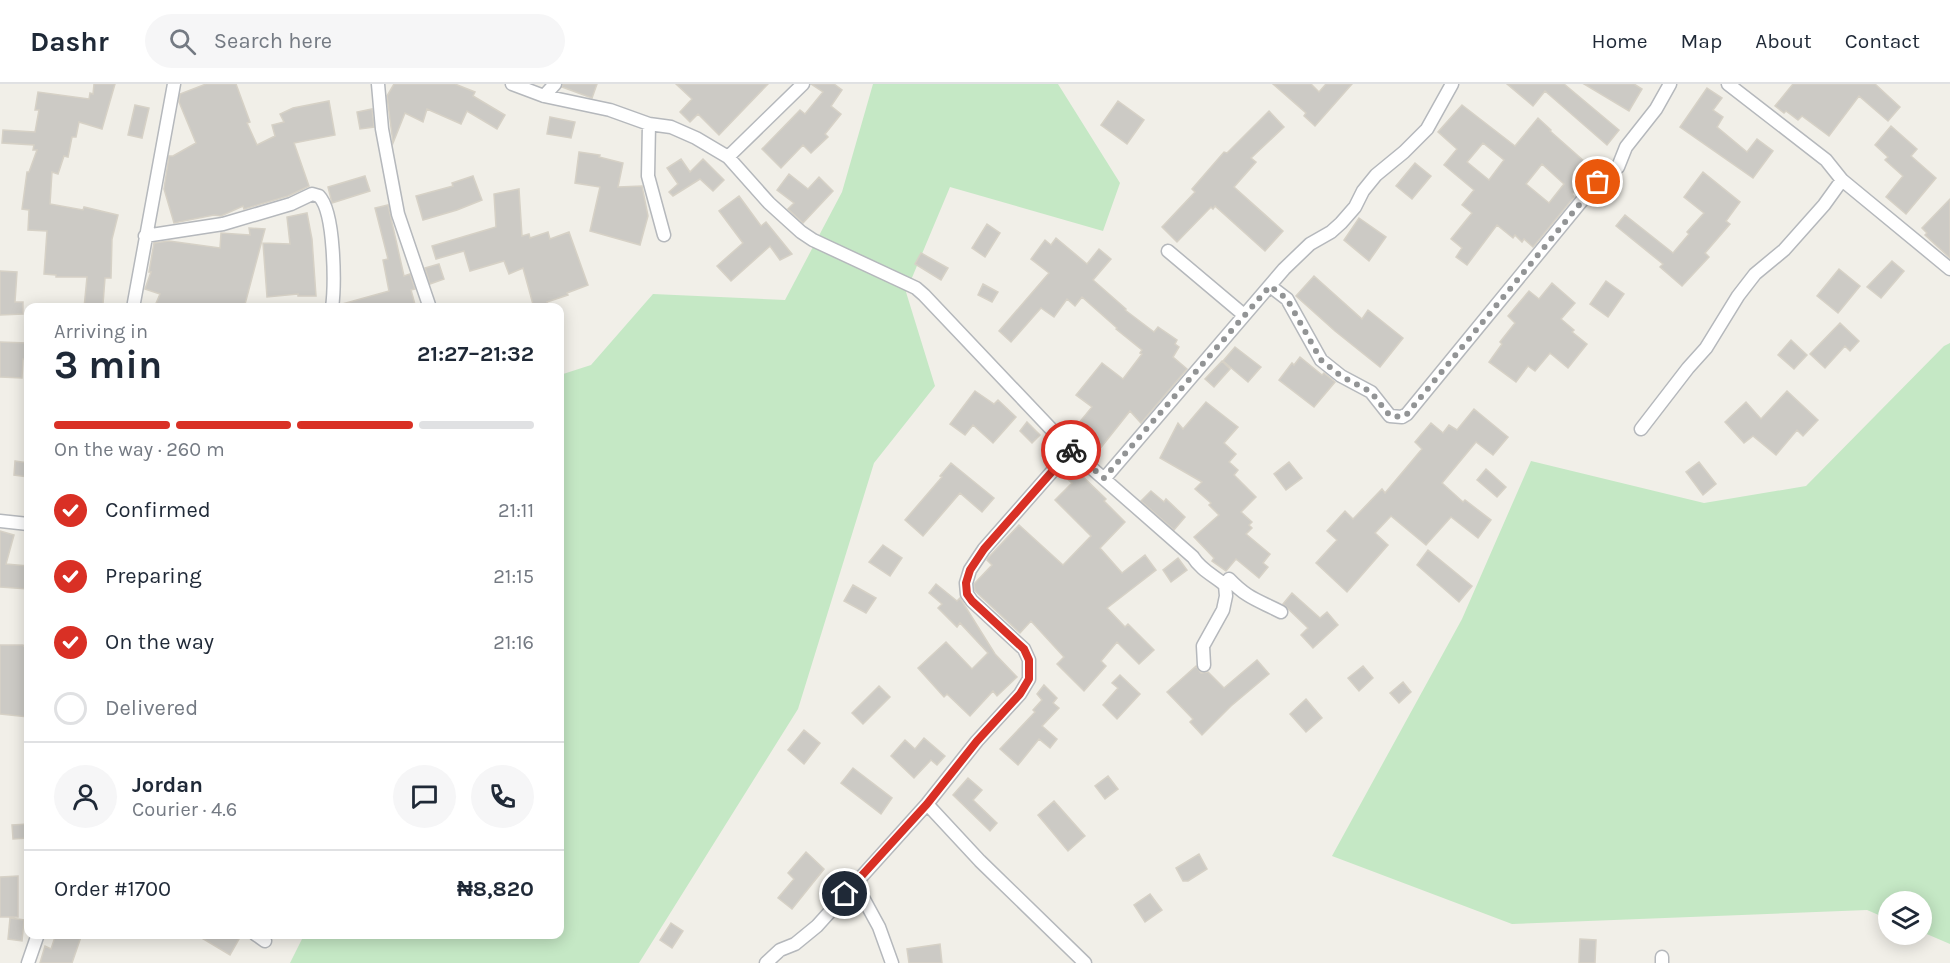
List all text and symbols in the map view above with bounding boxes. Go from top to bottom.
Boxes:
search box [145,14,565,68]
text: Dashr [30,25,109,58]
icon: search [166,25,199,58]
text: Search here [214,28,332,54]
text: Home [1592,29,1648,53]
text: Map [1681,29,1722,53]
text: About [1755,29,1812,53]
text: Contact [1845,29,1920,53]
pin [1572,156,1623,207]
icon: bag [1581,165,1614,198]
text: Arriving in [54,320,148,343]
text: 21:27–21:32 [417,341,534,367]
text: 3 min [54,342,162,388]
courier [1041,420,1101,480]
icon: bike [1055,434,1088,467]
text: On the way · 260 m [54,438,225,461]
icon: check [54,494,87,527]
text: Confirmed [105,497,211,523]
text: 21:11 [498,499,534,522]
icon: check [54,560,87,593]
text: Preparing [105,563,202,589]
text: 21:15 [493,565,534,588]
icon: check [54,626,87,659]
text: On the way [105,629,214,655]
text: 21:16 [493,631,534,654]
text: Delivered [105,695,198,721]
button: person [54,765,117,828]
button: chat [393,765,456,828]
button: phone [471,765,534,828]
text: Jordan [132,772,203,798]
text: Courier · 4.6 [132,798,237,821]
pin [819,868,870,919]
text: Order #1700 [54,876,171,902]
text: ₦8,820 [457,876,534,902]
icon: home [828,877,861,910]
map controls [1878,891,1932,945]
button: layers [1878,891,1932,945]

